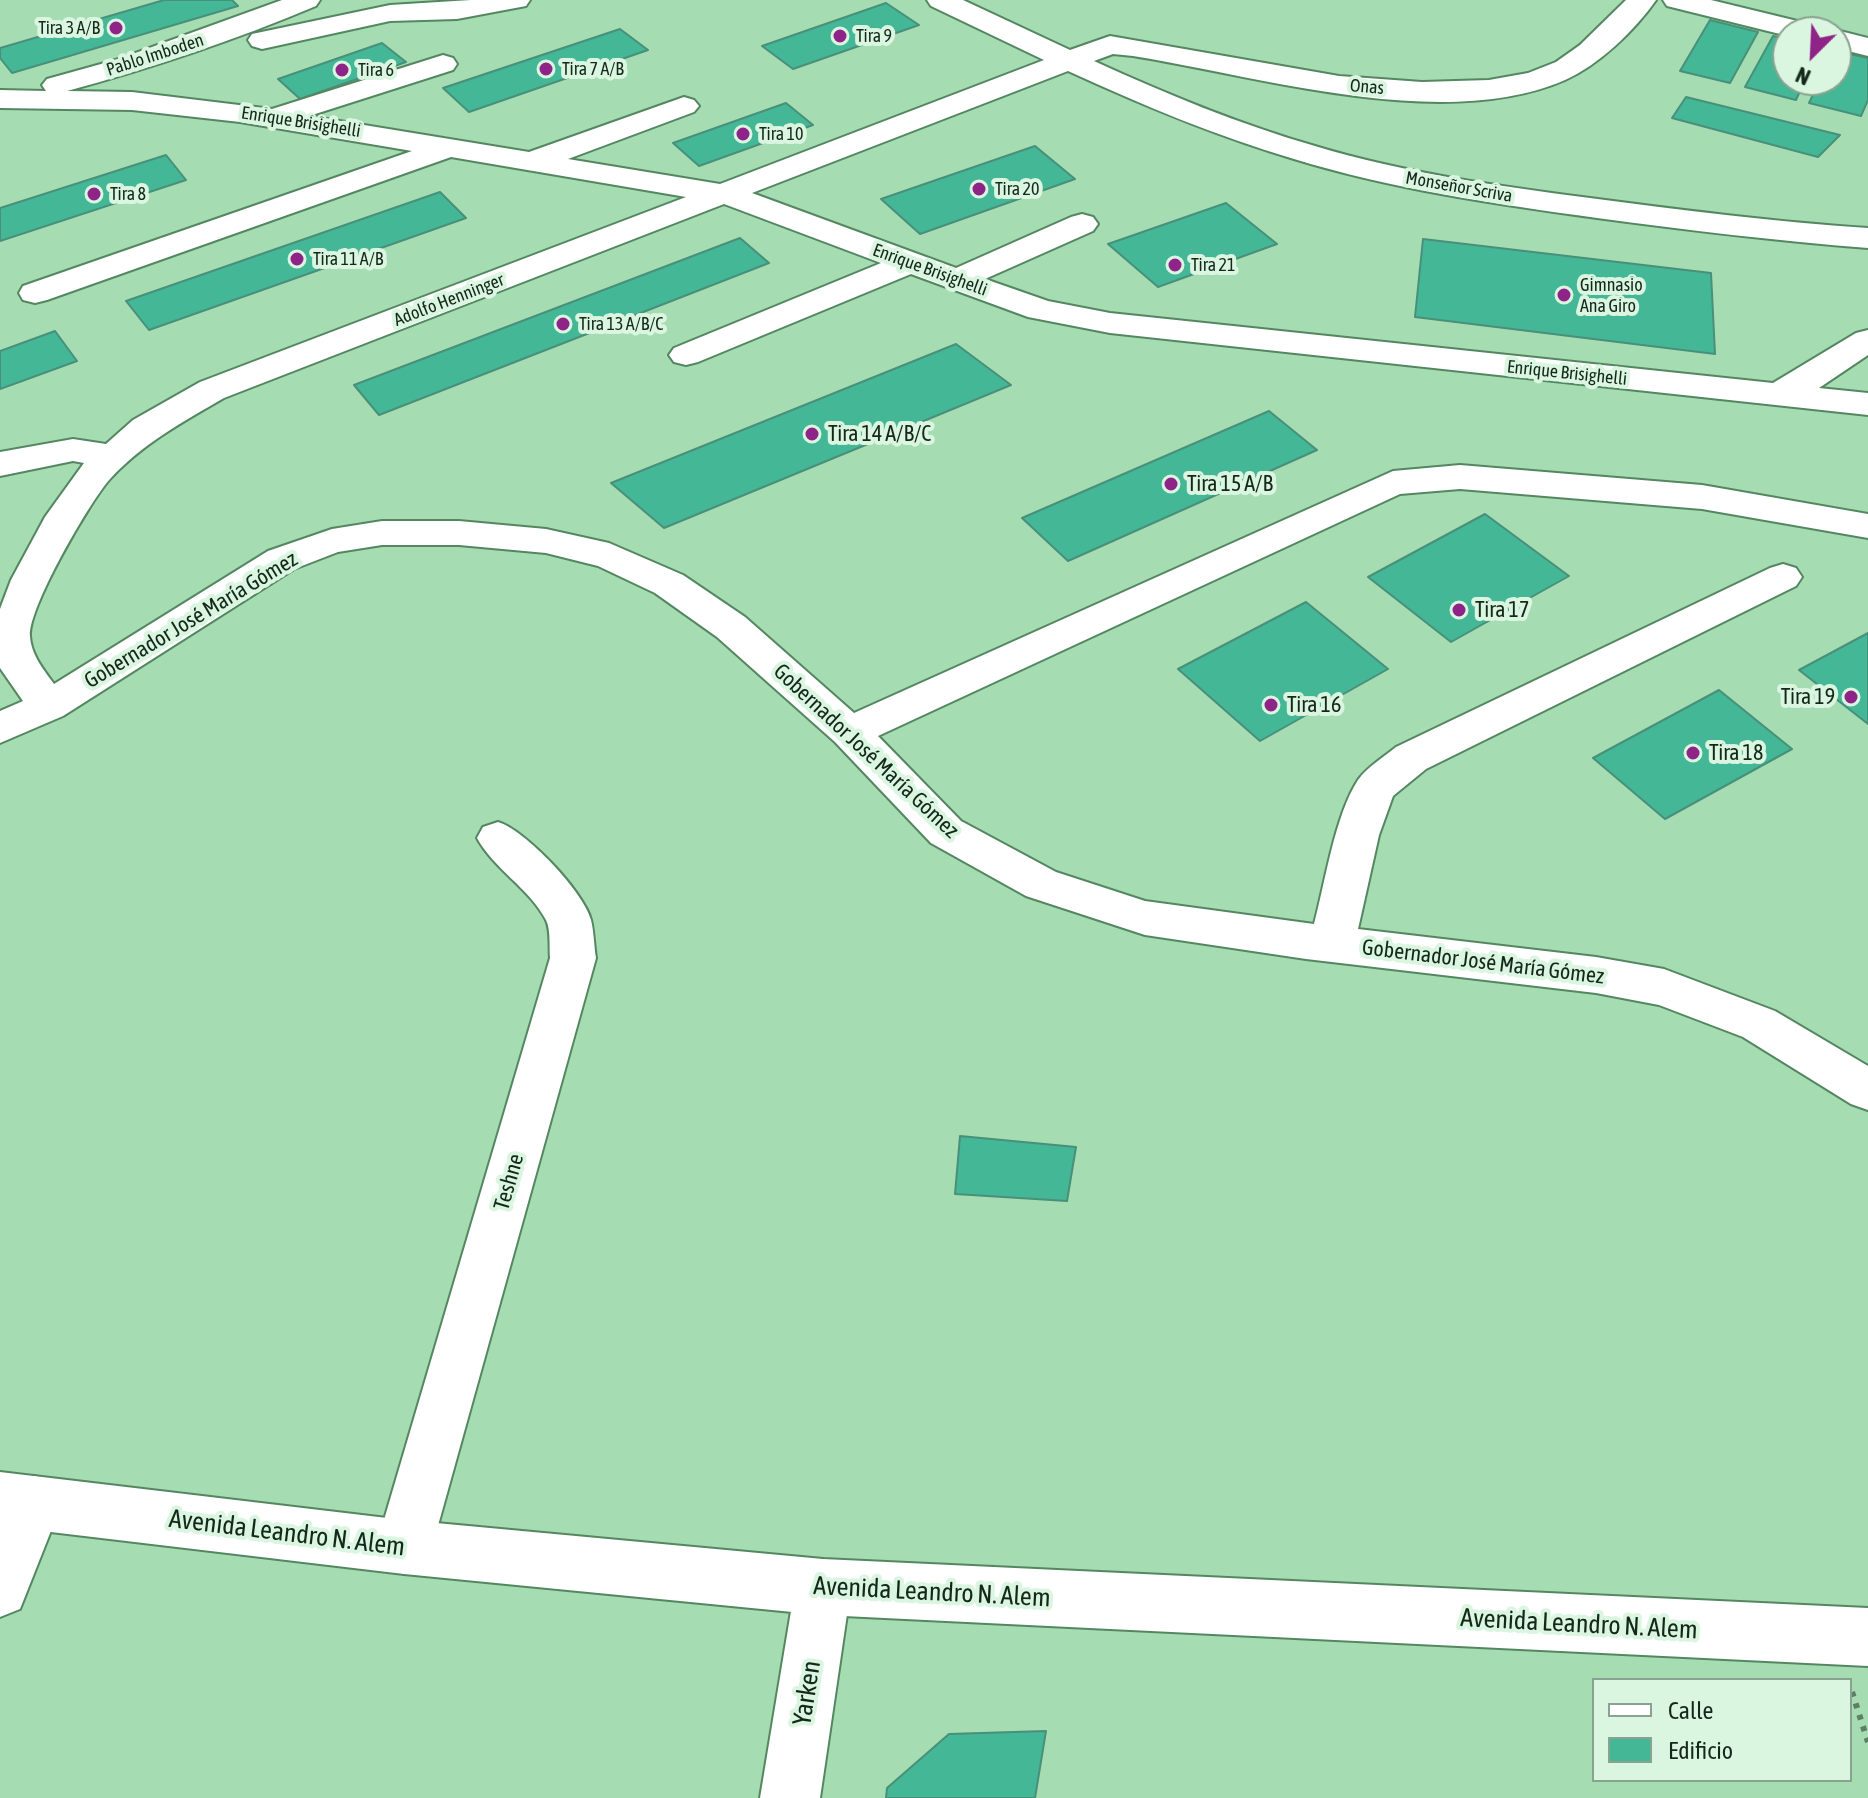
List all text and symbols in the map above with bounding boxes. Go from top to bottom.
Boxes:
north arrow [1772,16,1852,96]
place label: Tira 3 A/B [38,17,100,39]
marker: Tira 3 A/B [107,19,125,37]
place label: Tira 9 [856,25,892,47]
marker: Tira 9 [831,27,849,45]
street label: Pablo Imboden [104,29,206,81]
place label: Tira 7 A/B [562,58,624,80]
place label: Tira 6 [358,59,394,81]
marker: Tira 7 A/B [537,60,555,78]
marker: Tira 6 [333,61,351,79]
text: N [1792,62,1814,91]
street label: Onas [1349,75,1385,99]
street label: Enrique Brisighelli [240,102,362,142]
place label: Tira 10 [759,123,803,145]
marker: Tira 10 [734,125,752,143]
street label: Monseñor Scriva [1404,167,1514,207]
place label: Tira 20 [995,178,1039,200]
marker: Tira 20 [970,180,988,198]
place label: Tira 8 [110,183,146,205]
marker: Tira 8 [85,185,103,203]
street label: Enrique Brisighelli [870,239,990,301]
place label: Tira 11 A/B [313,248,383,270]
marker: Tira 11 A/B [288,250,306,268]
place label: Tira 21 [1191,254,1235,276]
marker: Tira 21 [1166,256,1184,274]
street label: Adolfo Henninger [391,269,507,331]
place label: Gimnasio Ana Giro [1580,274,1643,316]
marker: Gimnasio Ana Giro [1555,286,1573,304]
place label: Tira 13 A/B/C [579,313,663,335]
marker: Tira 13 A/B/C [554,315,572,333]
street label: Enrique Brisighelli [1506,356,1628,390]
place label: Tira 14 A/B/C [828,421,931,447]
marker: Tira 14 A/B/C [803,425,821,443]
place label: Tira 15 A/B [1187,471,1273,497]
marker: Tira 15 A/B [1162,475,1180,493]
street label: Gobernador José María Gómez [80,546,302,694]
place label: Tira 17 [1475,597,1529,623]
marker: Tira 17 [1450,601,1468,619]
street label: Gobernador José María Gómez [768,658,964,844]
place label: Tira 19 [1781,684,1835,710]
marker: Tira 19 [1842,688,1860,706]
place label: Tira 16 [1287,692,1341,718]
marker: Tira 16 [1262,696,1280,714]
place label: Tira 18 [1709,740,1763,766]
marker: Tira 18 [1684,744,1702,762]
street label: Gobernador José María Gómez [1360,934,1606,990]
street label: Teshne [488,1151,530,1213]
street label: Avenida Leandro N. Alem [167,1503,407,1563]
street label: Avenida Leandro N. Alem [813,1570,1051,1614]
street label: Avenida Leandro N. Alem [1460,1602,1698,1646]
street label: Yarken [786,1658,828,1728]
legend [1592,1678,1852,1782]
text: Calle [1668,1697,1713,1724]
text: Edificio [1668,1737,1733,1764]

